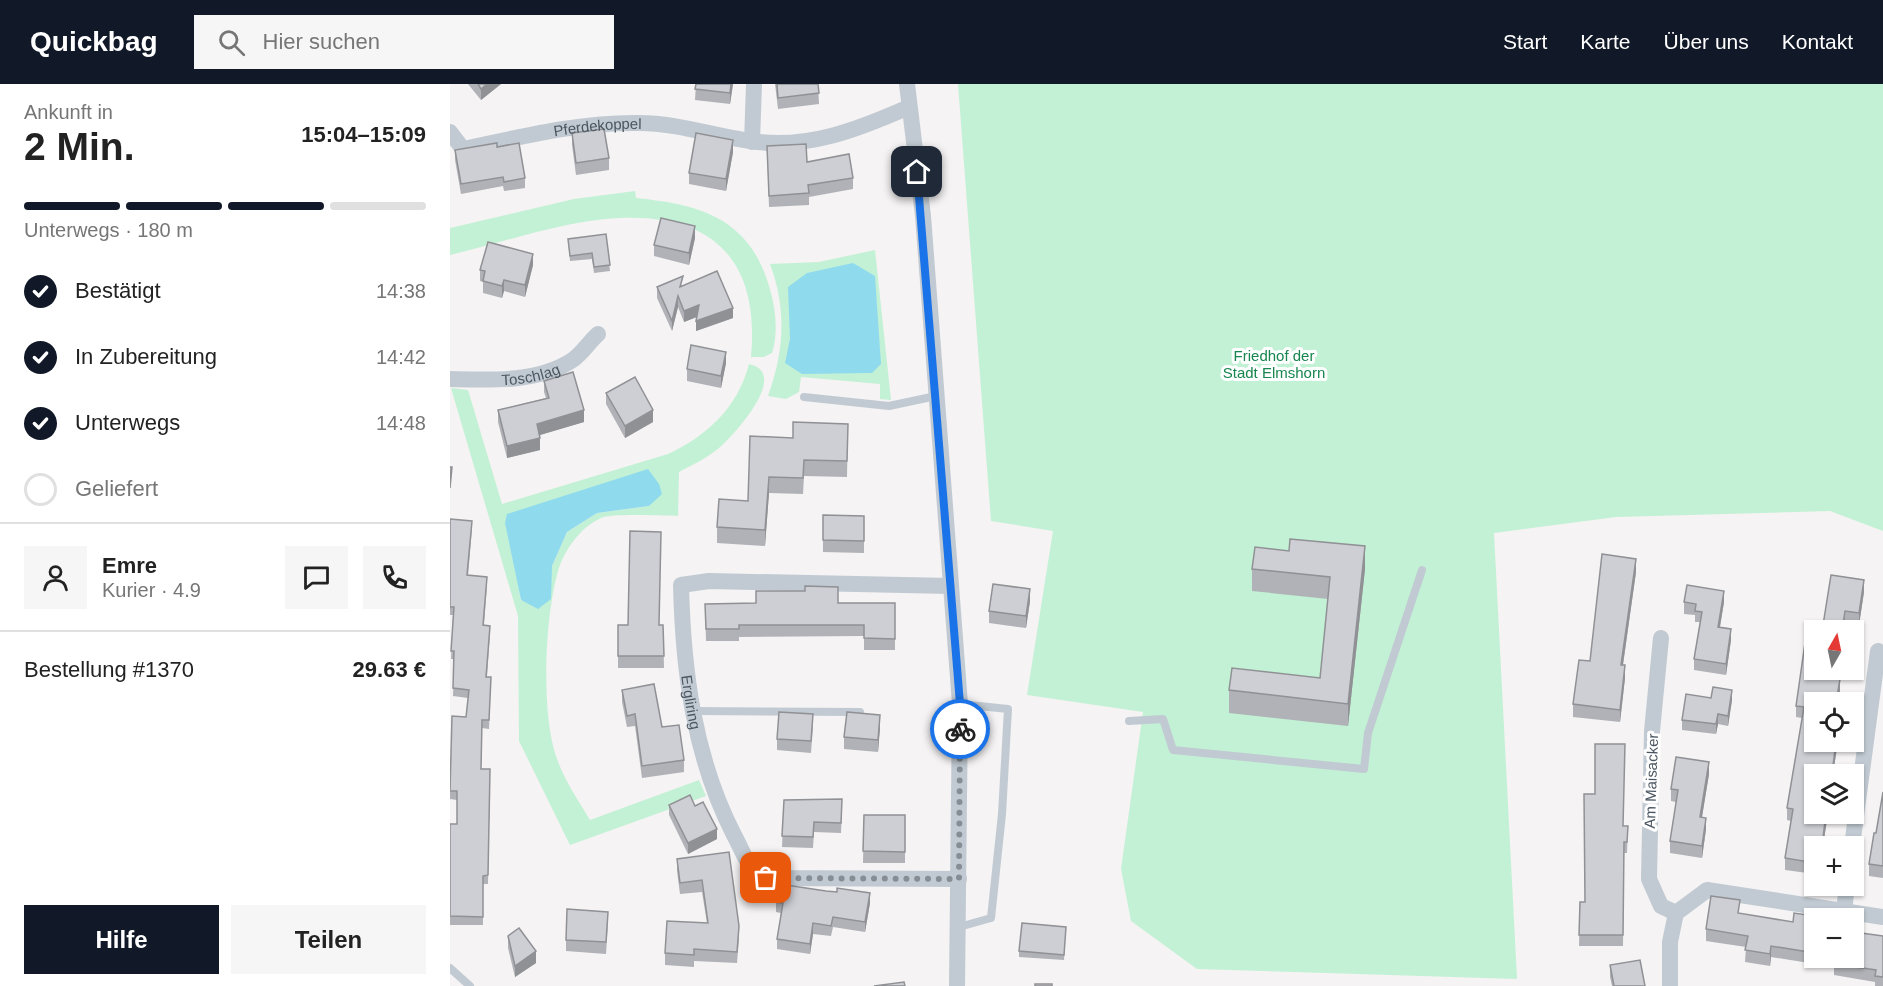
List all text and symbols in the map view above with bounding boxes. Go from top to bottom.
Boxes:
search box [194,15,614,69]
text: Quickbag [30,26,158,57]
icon: search [215,26,248,59]
text: Hier suchen [263,29,380,54]
text: Start [1503,30,1547,53]
text: Karte [1580,30,1631,53]
text: Über uns [1664,30,1749,53]
text: Kontakt [1782,30,1853,53]
text: Ankunft in [24,101,113,123]
street label: Pferdekoppel [552,114,642,139]
text: 15:04–15:09 [301,122,426,147]
text: 2 Min. [24,125,135,168]
pin [891,146,942,197]
icon: home [900,155,933,188]
text: Unterwegs · 180 m [24,219,193,241]
icon: check [24,275,57,308]
text: Bestätigt [75,278,161,303]
text: 14:38 [376,280,426,302]
icon: check [24,341,57,374]
text: In Zubereitung [75,344,217,369]
text: 14:42 [376,346,426,368]
park label: Friedhof der Stadt Elmshorn [1223,347,1325,381]
street label: Toschlag [501,360,562,388]
icon: check [24,407,57,440]
text: Unterwegs [75,410,180,435]
text: 14:48 [376,412,426,434]
text: Geliefert [75,476,158,501]
button: person [24,546,87,609]
button: chat [285,546,348,609]
button: phone [363,546,426,609]
text: Emre [102,553,157,578]
text: Kurier · 4.9 [102,579,201,601]
north arrow [1804,620,1864,680]
map controls [1804,620,1864,968]
text: Bestellung #1370 [24,657,194,682]
text: 29.63 € [353,657,426,682]
street label: Ergliring [679,674,705,731]
button: locate [1804,692,1864,752]
courier [930,699,990,759]
icon: bike [944,713,977,746]
street label: Am Maisacker [1641,733,1661,829]
button: layers [1804,764,1864,824]
button: + [1804,836,1864,896]
pin [740,852,791,903]
icon: bag [749,861,782,894]
button: Hilfe [24,905,219,974]
button: Teilen [231,905,426,974]
button: − [1804,908,1864,968]

